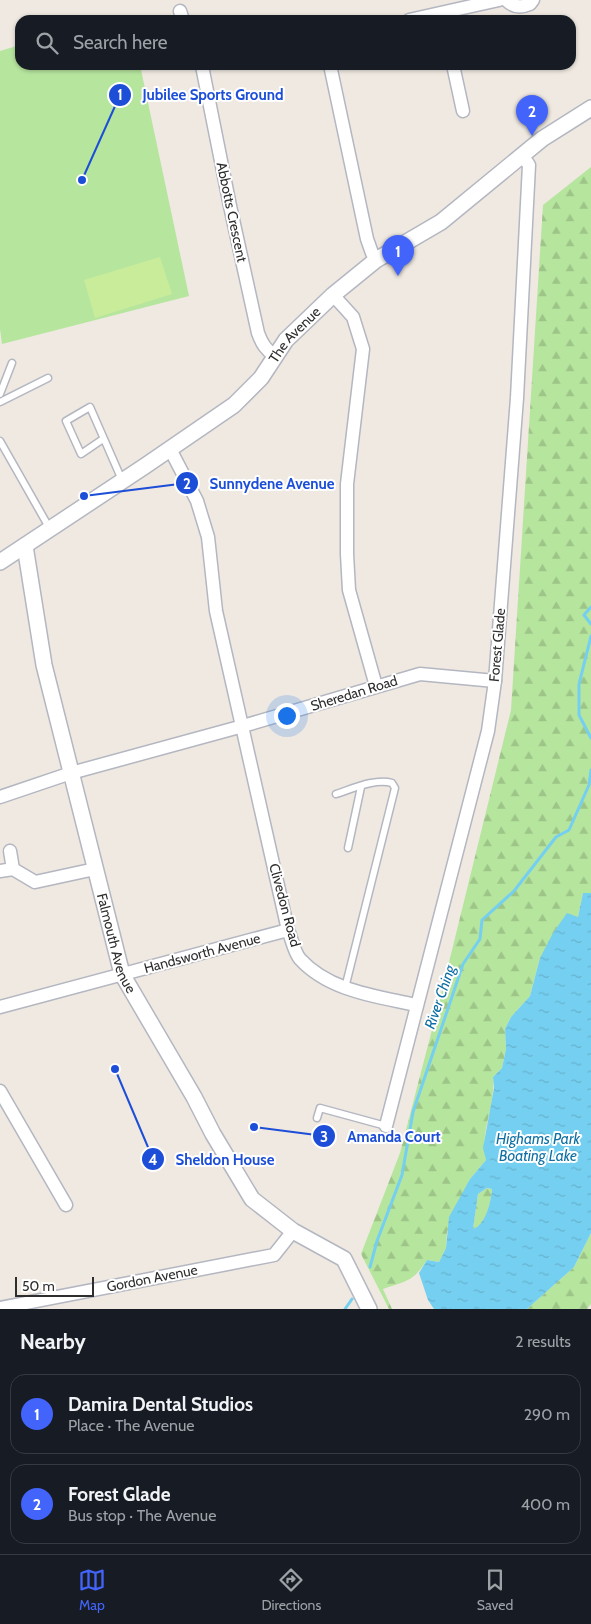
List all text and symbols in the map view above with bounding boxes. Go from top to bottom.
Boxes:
search box [15,15,576,70]
icon: search [33,29,61,57]
text: Search here [73,31,167,54]
callout: Jubilee Sports Ground [108,80,294,110]
text: 1 [117,86,123,104]
text: Jubilee Sports Ground [141,86,284,104]
pin: 2 [516,95,548,136]
street label: Abbotts Crescent [213,160,251,264]
pin: 1 [382,235,414,276]
street label: The Avenue [265,303,324,366]
callout: Sunnydene Avenue [174,468,344,498]
text: 2 [183,475,191,493]
text: Sunnydene Avenue [210,475,335,493]
street label: Forest Glade [485,607,509,683]
street label: Sheredan Road [308,671,400,715]
your location [274,703,300,729]
street label: Clivedon Road [265,861,305,949]
street label: Falmouth Avenue [93,891,140,996]
street label: Handsworth Avenue [142,929,262,977]
water label: River Ching [421,962,460,1031]
callout: Amanda Court [312,1121,450,1151]
text: 3 [320,1128,328,1146]
text: Amanda Court [347,1128,441,1146]
water label: Highams Park Boating Lake [496,1130,581,1165]
callout: Sheldon House [140,1144,284,1174]
text: 4 [148,1151,158,1169]
text: Sheldon House [176,1151,275,1169]
street label: Gordon Avenue [105,1260,199,1296]
scale bar [15,1274,94,1297]
text: 50 m [22,1277,55,1295]
text: Nearby [20,1329,86,1354]
text: 2 results [515,1332,571,1351]
text: Damira Dental Studios [68,1393,253,1416]
text: 1 [34,1405,40,1424]
text: 290 m [524,1405,570,1424]
text: Place · The Avenue [68,1416,195,1435]
text: Forest Glade [68,1483,170,1506]
text: 2 [33,1495,41,1514]
text: 400 m [521,1495,570,1514]
text: Bus stop · The Avenue [68,1506,216,1525]
tab: Map [78,1566,106,1614]
tab: Directions [261,1566,321,1614]
tab: Saved [477,1566,513,1614]

